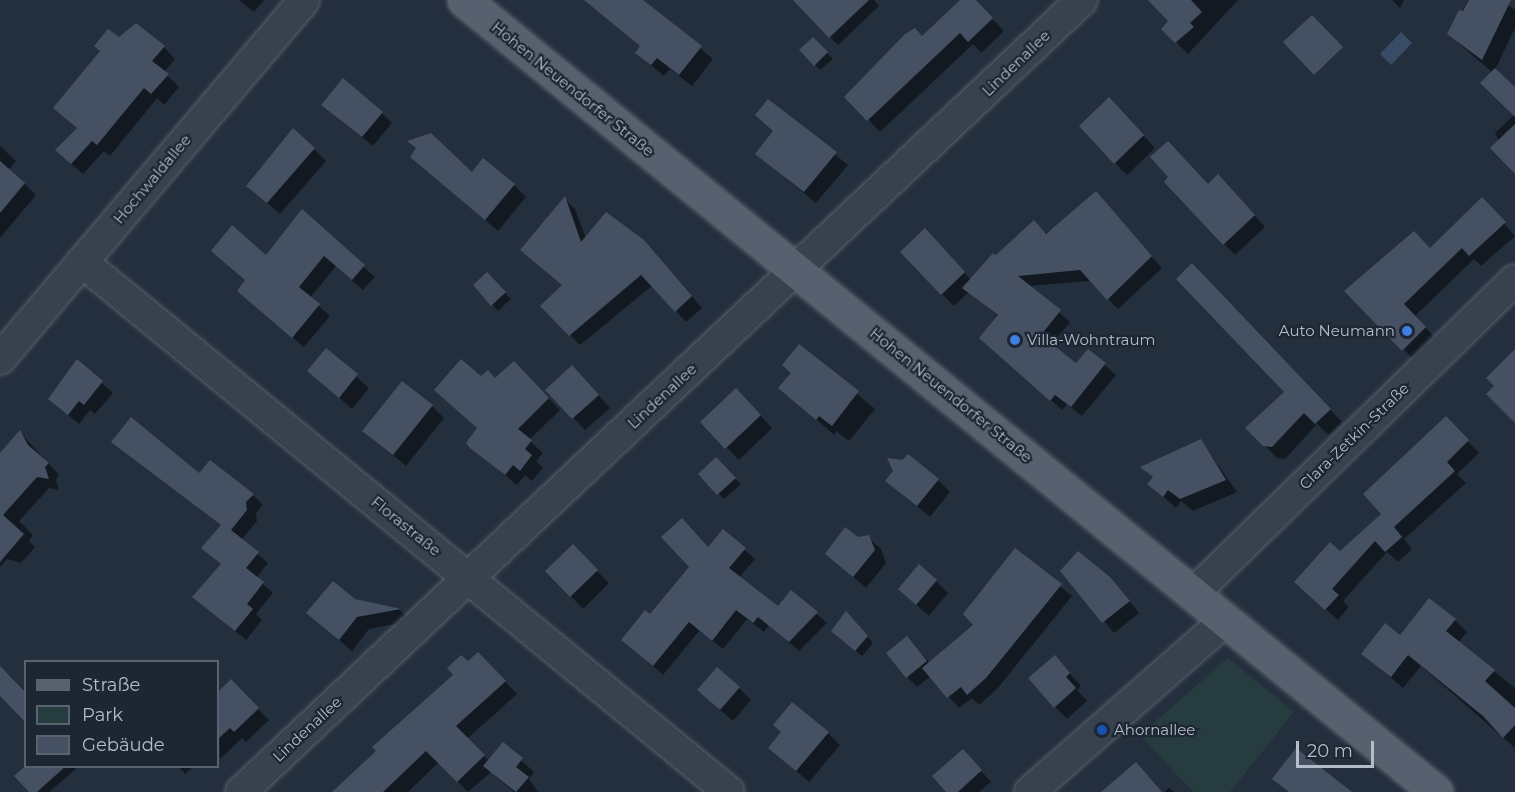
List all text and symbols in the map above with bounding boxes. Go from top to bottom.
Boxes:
street label: Hohen Neuendorfer Straße [488,18,658,160]
street label: Lindenallee [978,26,1054,100]
street label: Hochwaldallee [109,131,195,227]
place label: Auto Neumann [1279,322,1395,340]
street label: Hohen Neuendorfer Straße [866,324,1036,466]
marker: Auto Neumann [1400,324,1414,338]
place label: Villa-Wohntraum [1027,331,1155,349]
marker: Villa-Wohntraum [1008,333,1022,347]
street label: Lindenallee [624,360,700,432]
street label: Clara-Zetkin-Straße [1295,379,1413,493]
street label: Florastraße [368,493,444,559]
legend [24,660,219,768]
text: Straße [82,674,140,696]
street label: Lindenallee [269,693,345,765]
text: Park [82,704,123,726]
place label: Ahornallee [1114,721,1195,739]
marker: Ahornallee [1095,723,1109,737]
scale bar [1299,729,1377,767]
text: Gebäude [82,734,165,756]
text: 20 m [1307,740,1353,762]

